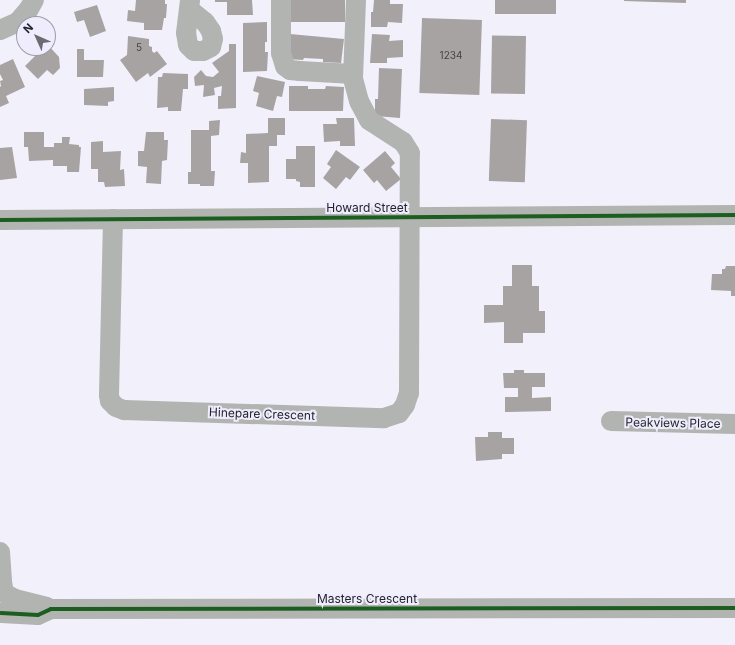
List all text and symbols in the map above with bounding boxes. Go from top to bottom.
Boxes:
north arrow [16,16,56,56]
text: N [20,20,36,36]
house number: 5 [136,42,142,54]
house number: 1234 [440,50,462,62]
street label: Howard Street [326,201,408,215]
street label: Hinepare Crescent [209,405,315,423]
street label: Peakviews Place [625,415,721,431]
street label: Masters Crescent [317,592,417,606]

